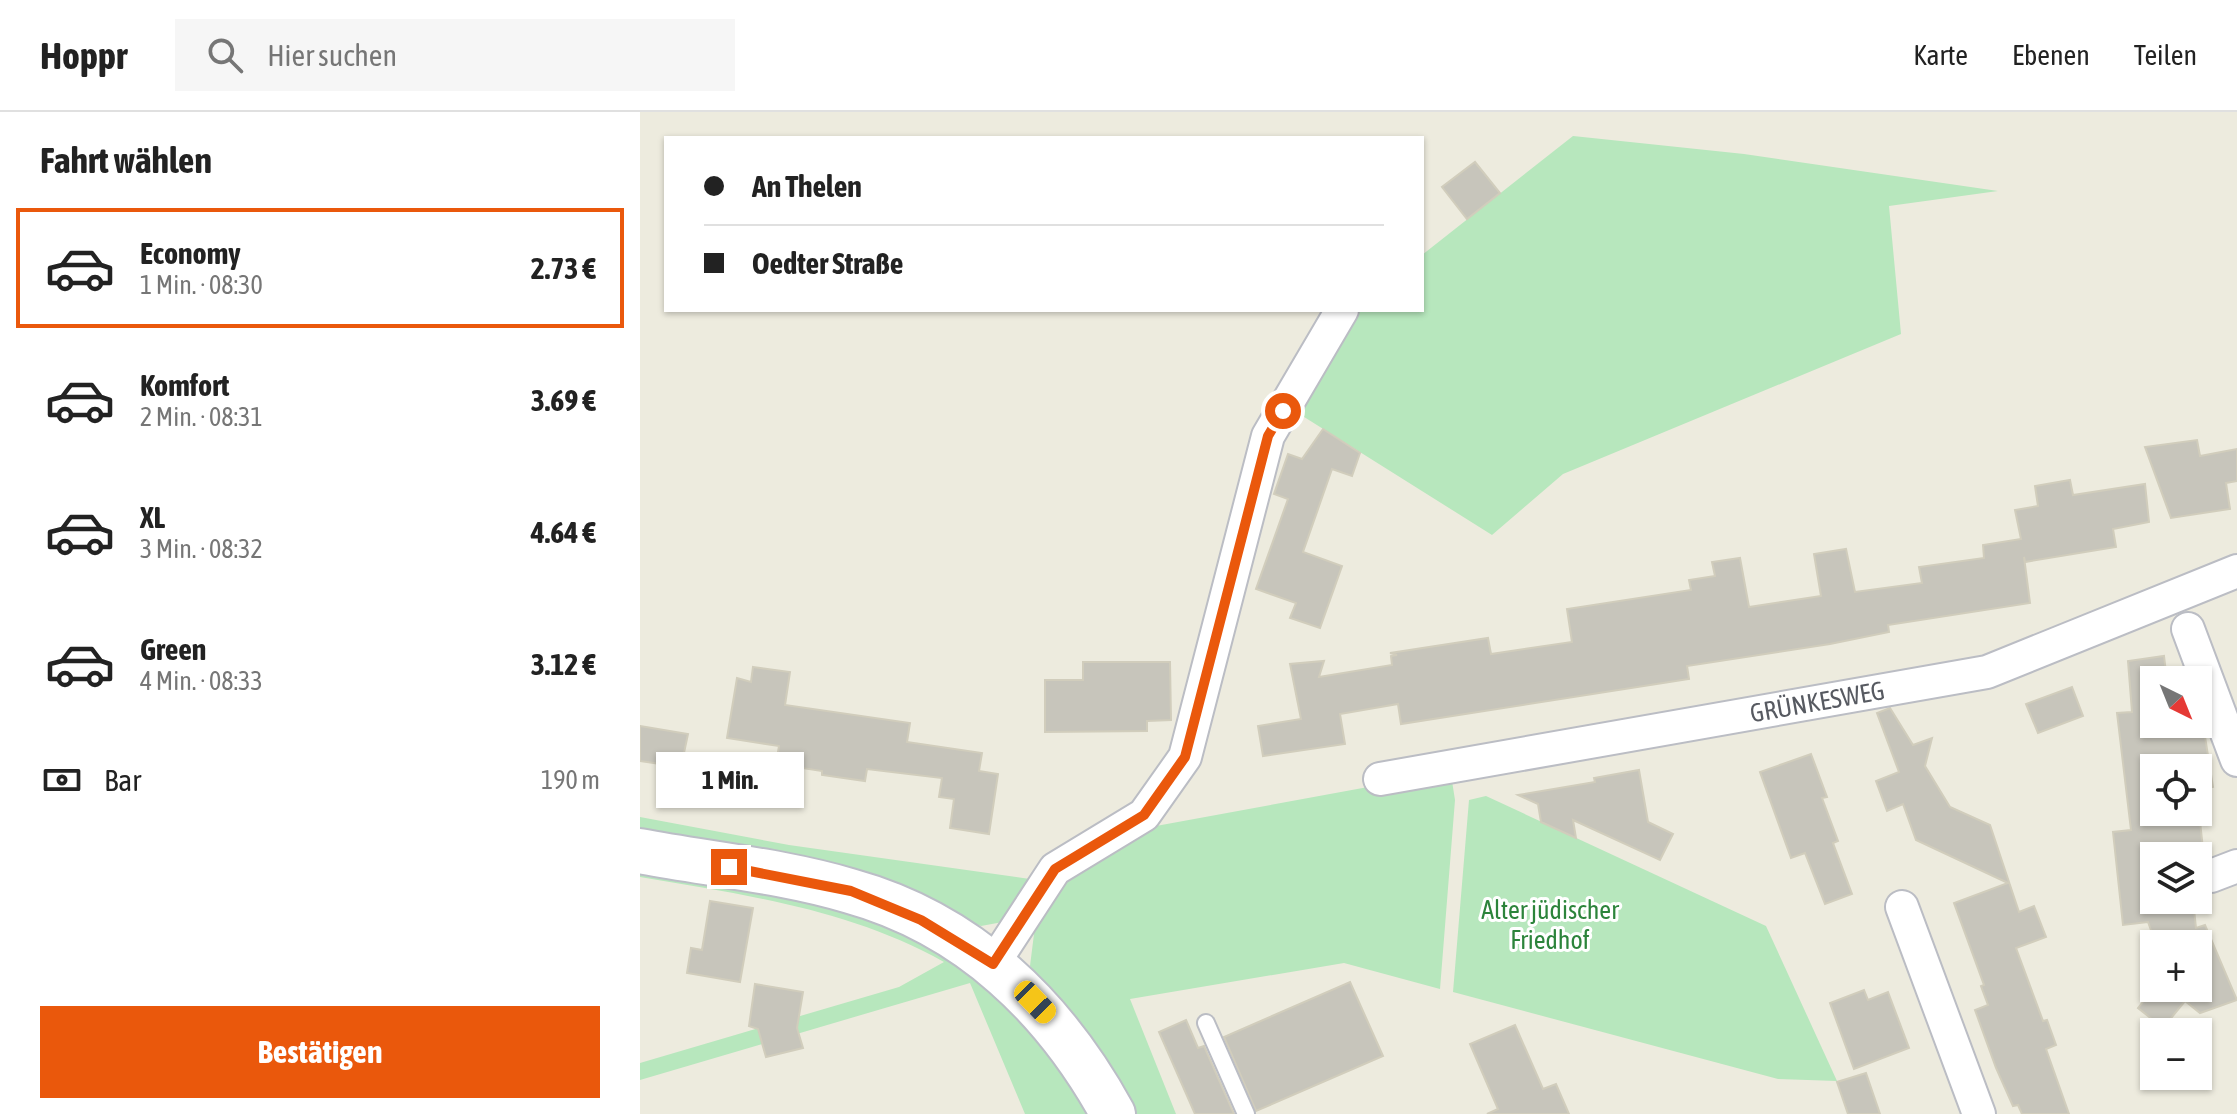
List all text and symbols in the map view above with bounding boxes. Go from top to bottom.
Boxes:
search box [175,19,735,91]
icon: search [203,33,247,77]
text: Hoppr [40,34,127,77]
text: Hier suchen [267,38,397,72]
text: Karte [1913,39,1968,71]
text: Ebenen [2012,39,2090,71]
text: Teilen [2134,39,2197,71]
text: Fahrt wählen [40,139,212,181]
text: An Thelen [752,169,862,203]
icon: car [44,232,116,304]
text: Economy [140,236,241,270]
text: Oedter Straße [752,246,903,280]
text: 2.73 € [531,251,596,285]
text: 1 Min. · 08:30 [140,270,263,300]
icon: car [44,364,116,436]
text: Komfort [140,368,229,402]
text: 3.69 € [531,383,596,417]
route start [1265,393,1301,429]
text: 2 Min. · 08:31 [140,402,263,432]
icon: car [44,496,116,568]
text: XL [140,500,165,534]
text: 4.64 € [531,515,596,549]
text: 3 Min. · 08:32 [140,534,263,564]
icon: car [44,628,116,700]
text: Green [140,632,206,666]
text: 3.12 € [531,647,596,681]
text: 4 Min. · 08:33 [140,666,263,696]
north arrow [2140,666,2212,738]
map controls [2140,666,2212,1090]
street label: GRÜNKESWEG [1748,675,1887,728]
callout: 1 Min. [655,751,803,807]
button: locate [2140,754,2212,826]
icon: cash [40,758,84,802]
text: Bar [104,763,141,797]
text: 190 m [541,765,600,795]
text: 1 Min. [702,765,758,795]
button: layers [2140,842,2212,914]
route end [711,849,747,885]
park label: Alter jüdischer Friedhof [1481,895,1619,955]
button: + [2140,930,2212,1002]
car [1010,976,1060,1028]
button: Bestätigen [40,1006,600,1098]
button: − [2140,1018,2212,1090]

